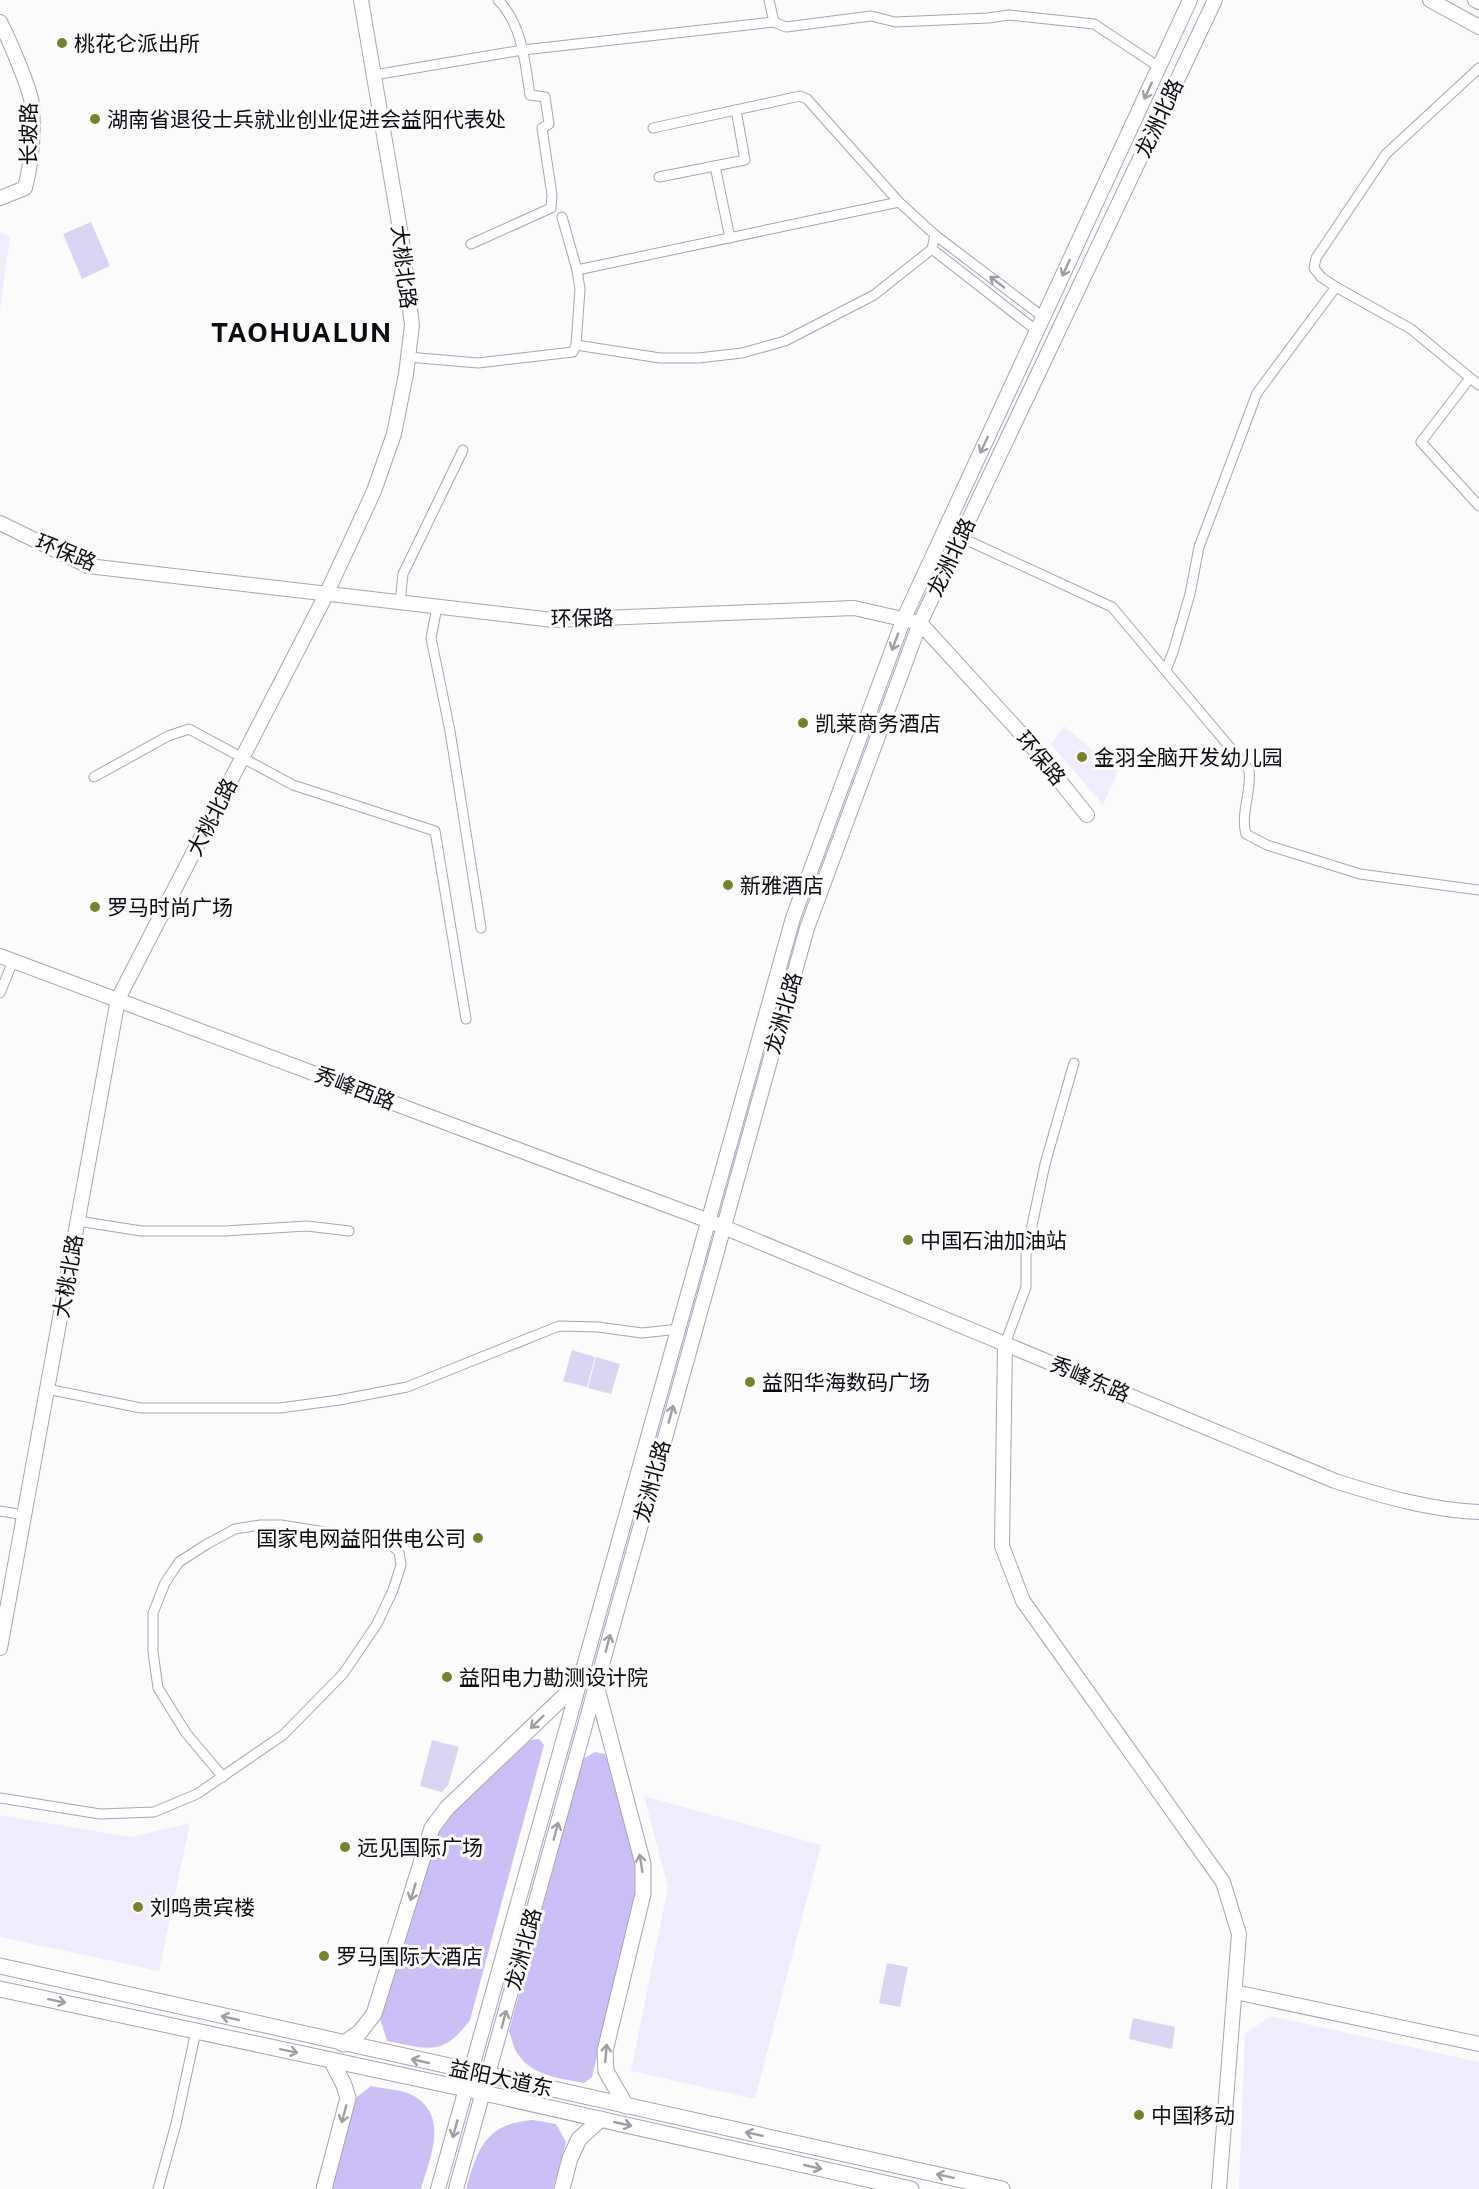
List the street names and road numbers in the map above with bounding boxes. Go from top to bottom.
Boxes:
street label: 龙洲北路 [1130,75,1188,161]
street label: 长坡路 [16,103,41,166]
street label: 大桃北路 [386,224,422,310]
street label: 龙洲北路 [922,514,980,600]
street label: 环保路 [32,529,100,575]
street label: 环保路 [550,605,614,631]
street label: 环保路 [1011,726,1071,790]
street label: 大桃北路 [182,774,242,860]
street label: 龙洲北路 [759,969,807,1057]
street label: 秀峰西路 [311,1061,399,1115]
street label: 大桃北路 [48,1232,88,1320]
street label: 秀峰东路 [1046,1351,1134,1407]
street label: 龙洲北路 [629,1437,675,1525]
street label: 龙洲北路 [500,1905,546,1993]
street label: 益阳大道东 [447,2055,555,2101]

